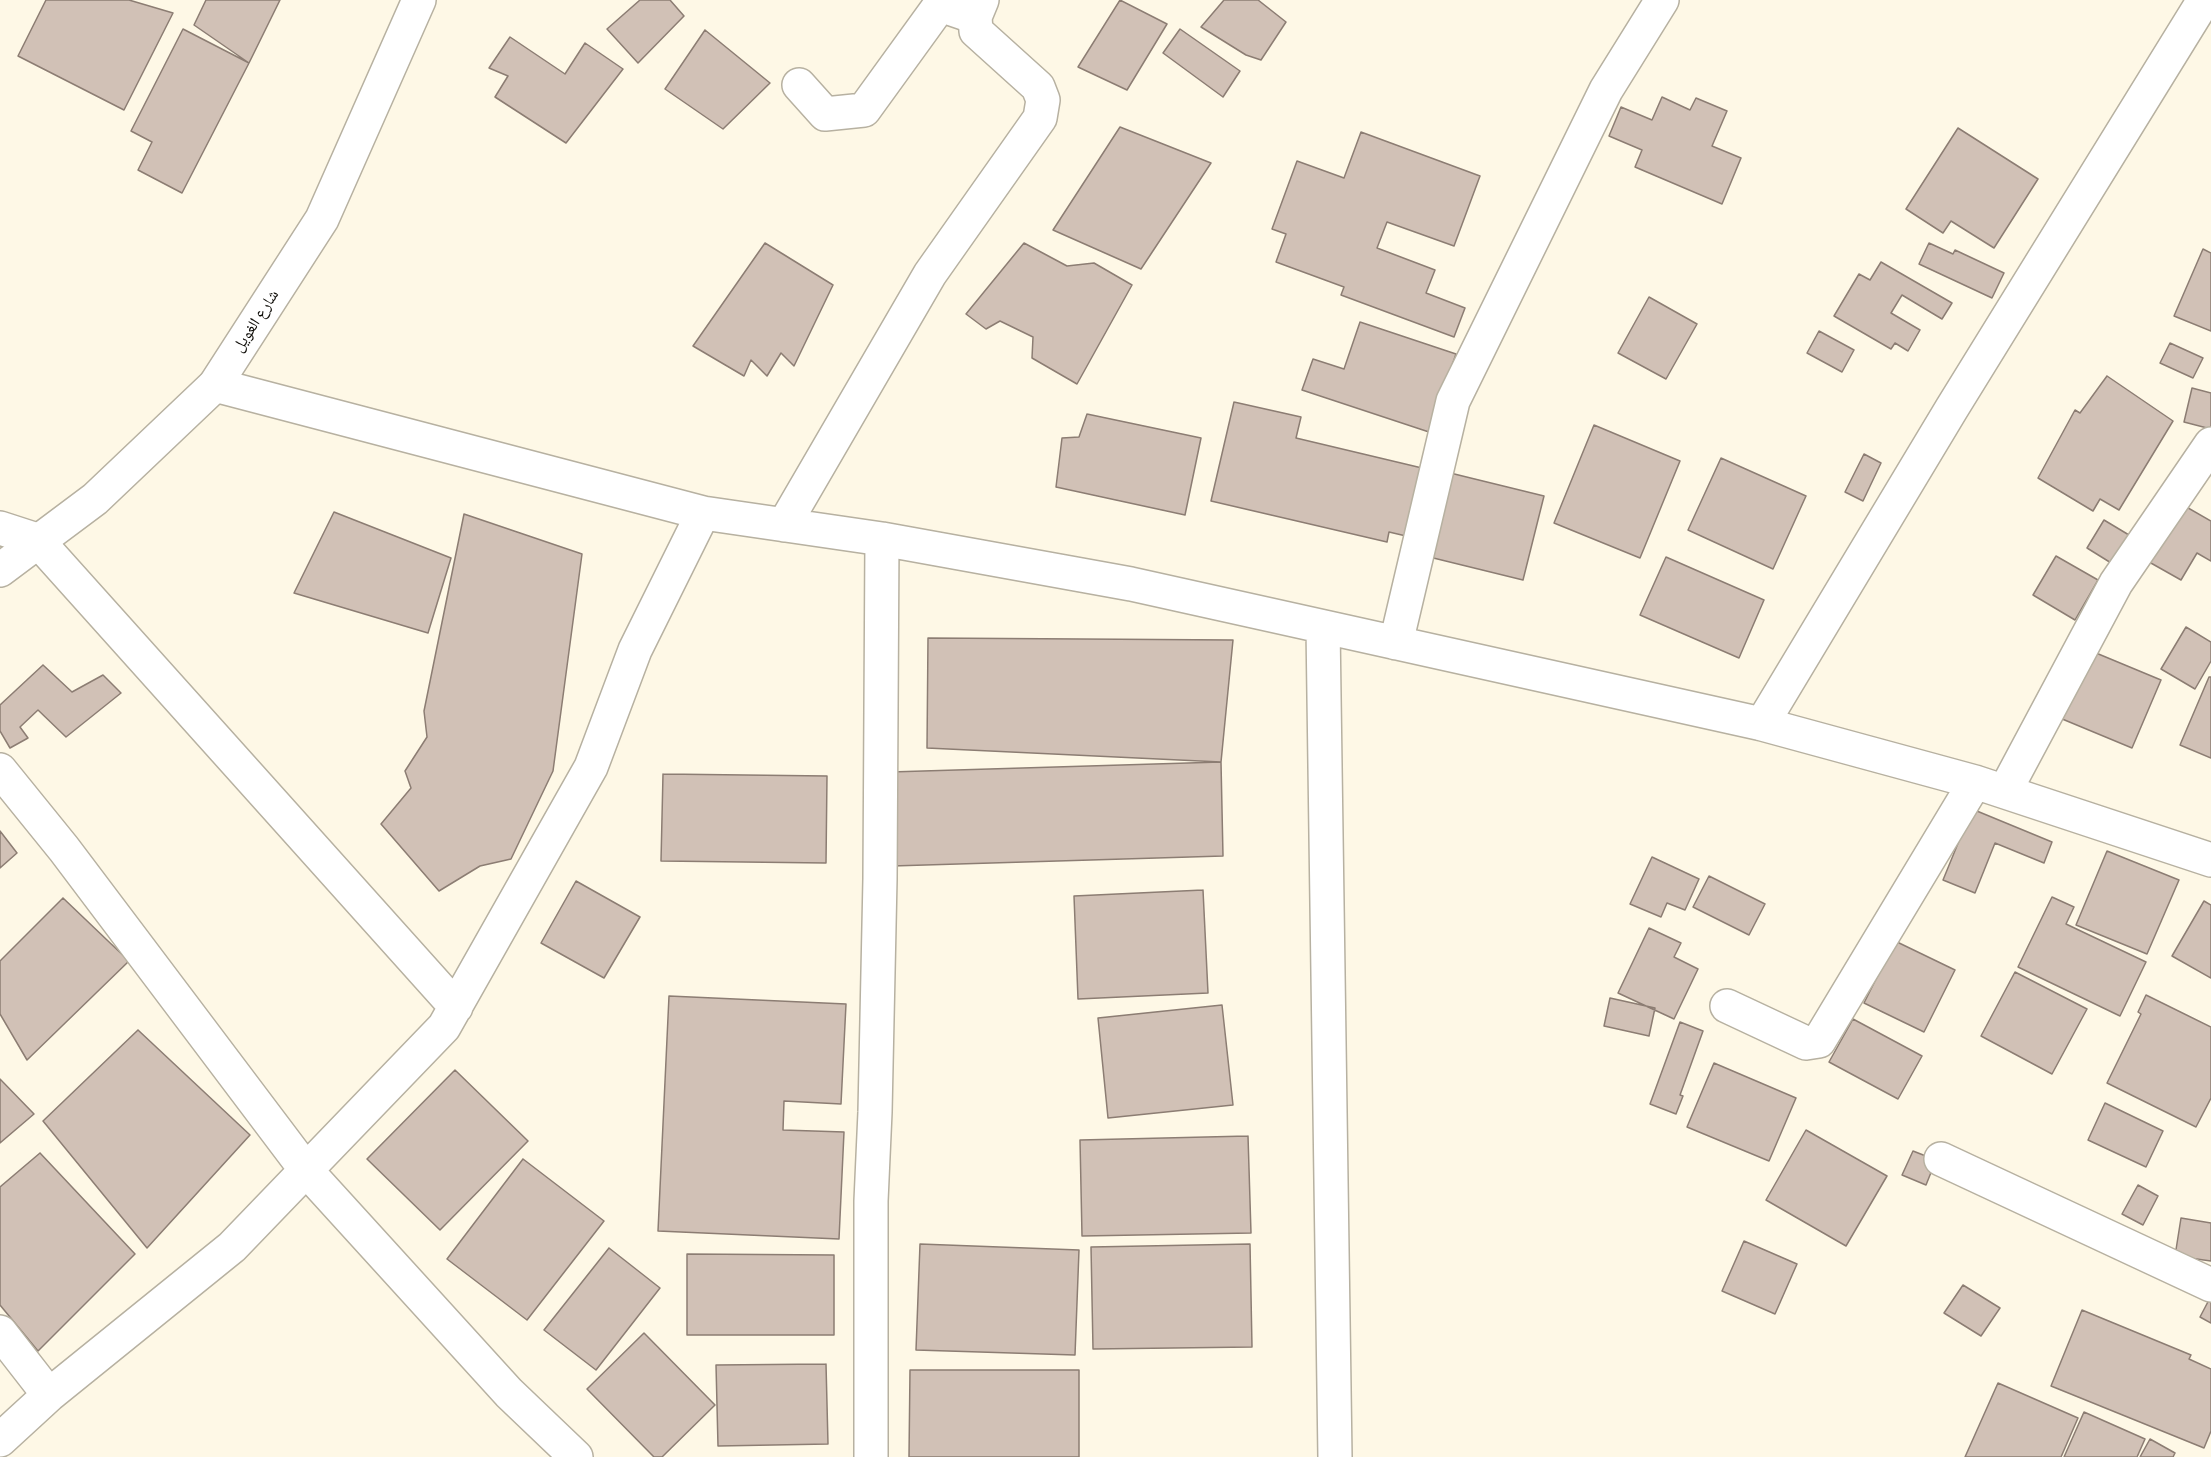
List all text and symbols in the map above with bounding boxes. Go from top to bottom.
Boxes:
street label: شارع الغويل [229,286,283,356]

